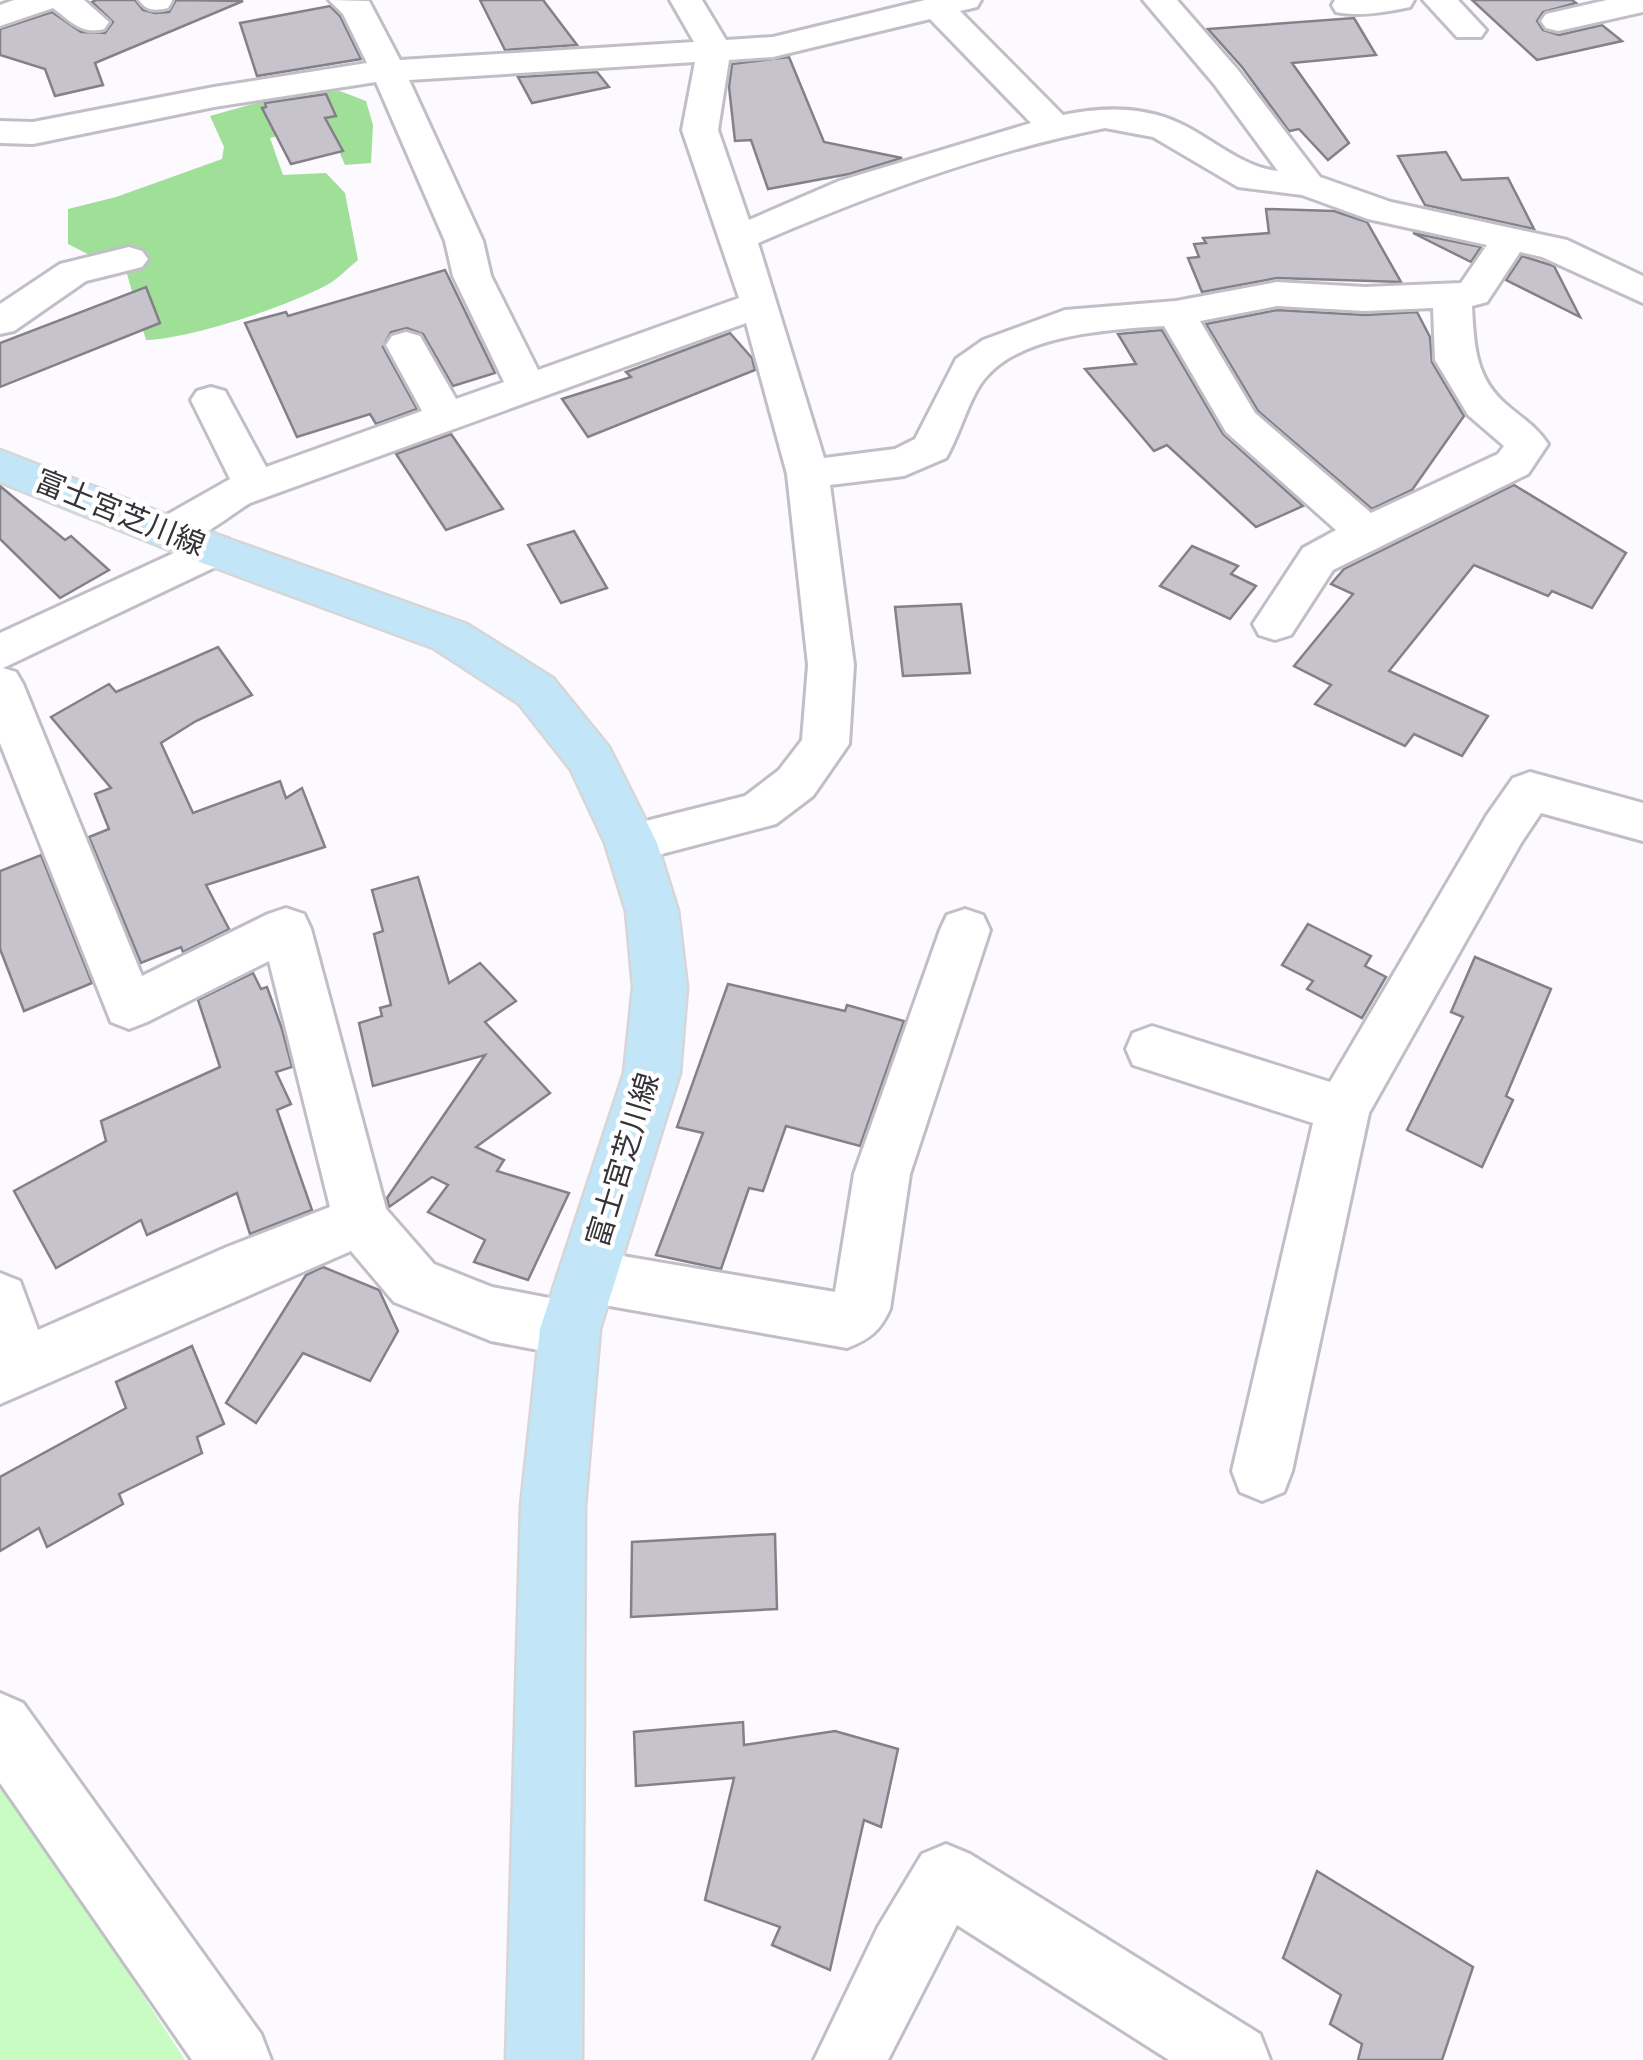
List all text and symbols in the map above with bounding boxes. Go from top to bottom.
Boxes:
street label: 富士宮芝川線 [30,459,212,563]
street label: 富士宮芝川線 [576,1068,667,1251]

